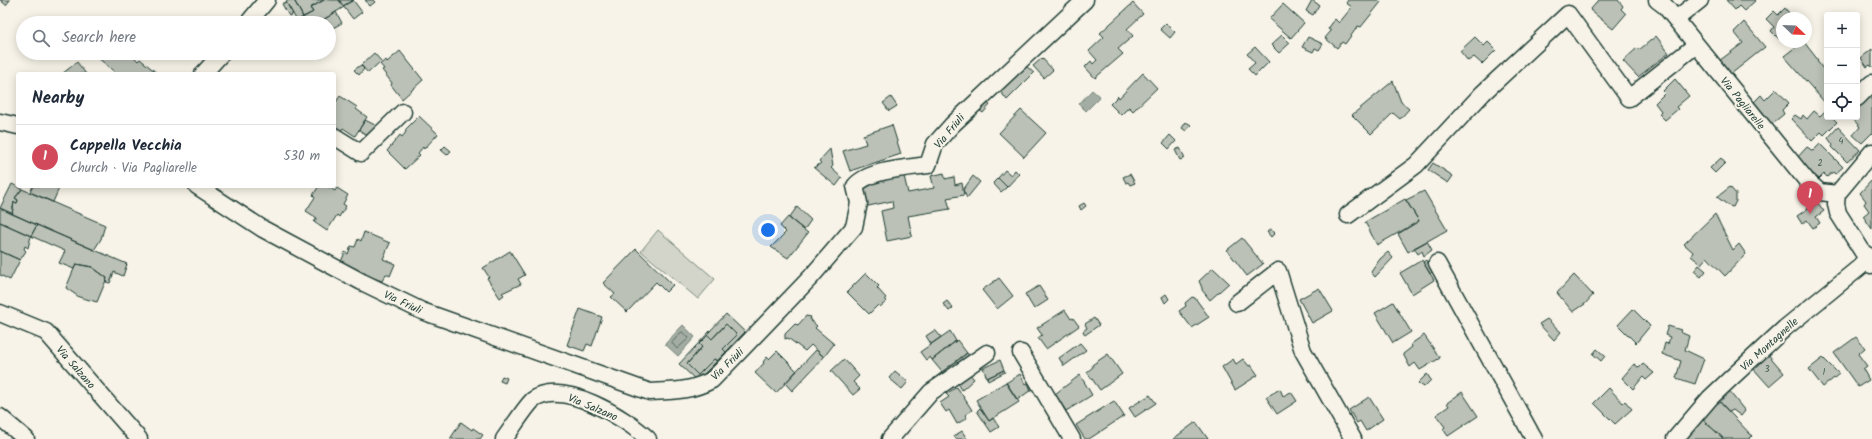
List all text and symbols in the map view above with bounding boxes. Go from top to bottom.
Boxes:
north arrow [1776,12,1812,48]
map controls [1824,12,1860,120]
button: + [1824,12,1860,48]
search box [16,16,336,60]
text: Search here [62,26,136,50]
icon: search [30,27,52,49]
button: − [1824,48,1860,84]
street label: Via Pagliarelle [1715,73,1769,134]
button: locate [1824,84,1860,120]
text: Nearby [32,85,84,112]
street label: Via Friuli [930,110,970,153]
text: Cappella Vecchia [70,134,182,158]
house number: 4 [1839,134,1844,149]
text: 1 [43,146,47,167]
text: 530 m [284,146,320,167]
house number: 2 [1817,156,1823,171]
text: Church · Via Pagliarelle [70,158,197,179]
pin: 1 [1797,181,1823,214]
your location [758,220,778,240]
street label: Via Friuli [380,286,425,320]
street label: Via Montagnelle [1736,313,1803,376]
street label: Via Salzano [51,342,99,393]
street label: Via Friuli [707,344,749,385]
house number: 3 [1764,362,1770,377]
house number: 1 [1823,365,1826,380]
street label: Via Salzano [565,389,620,426]

